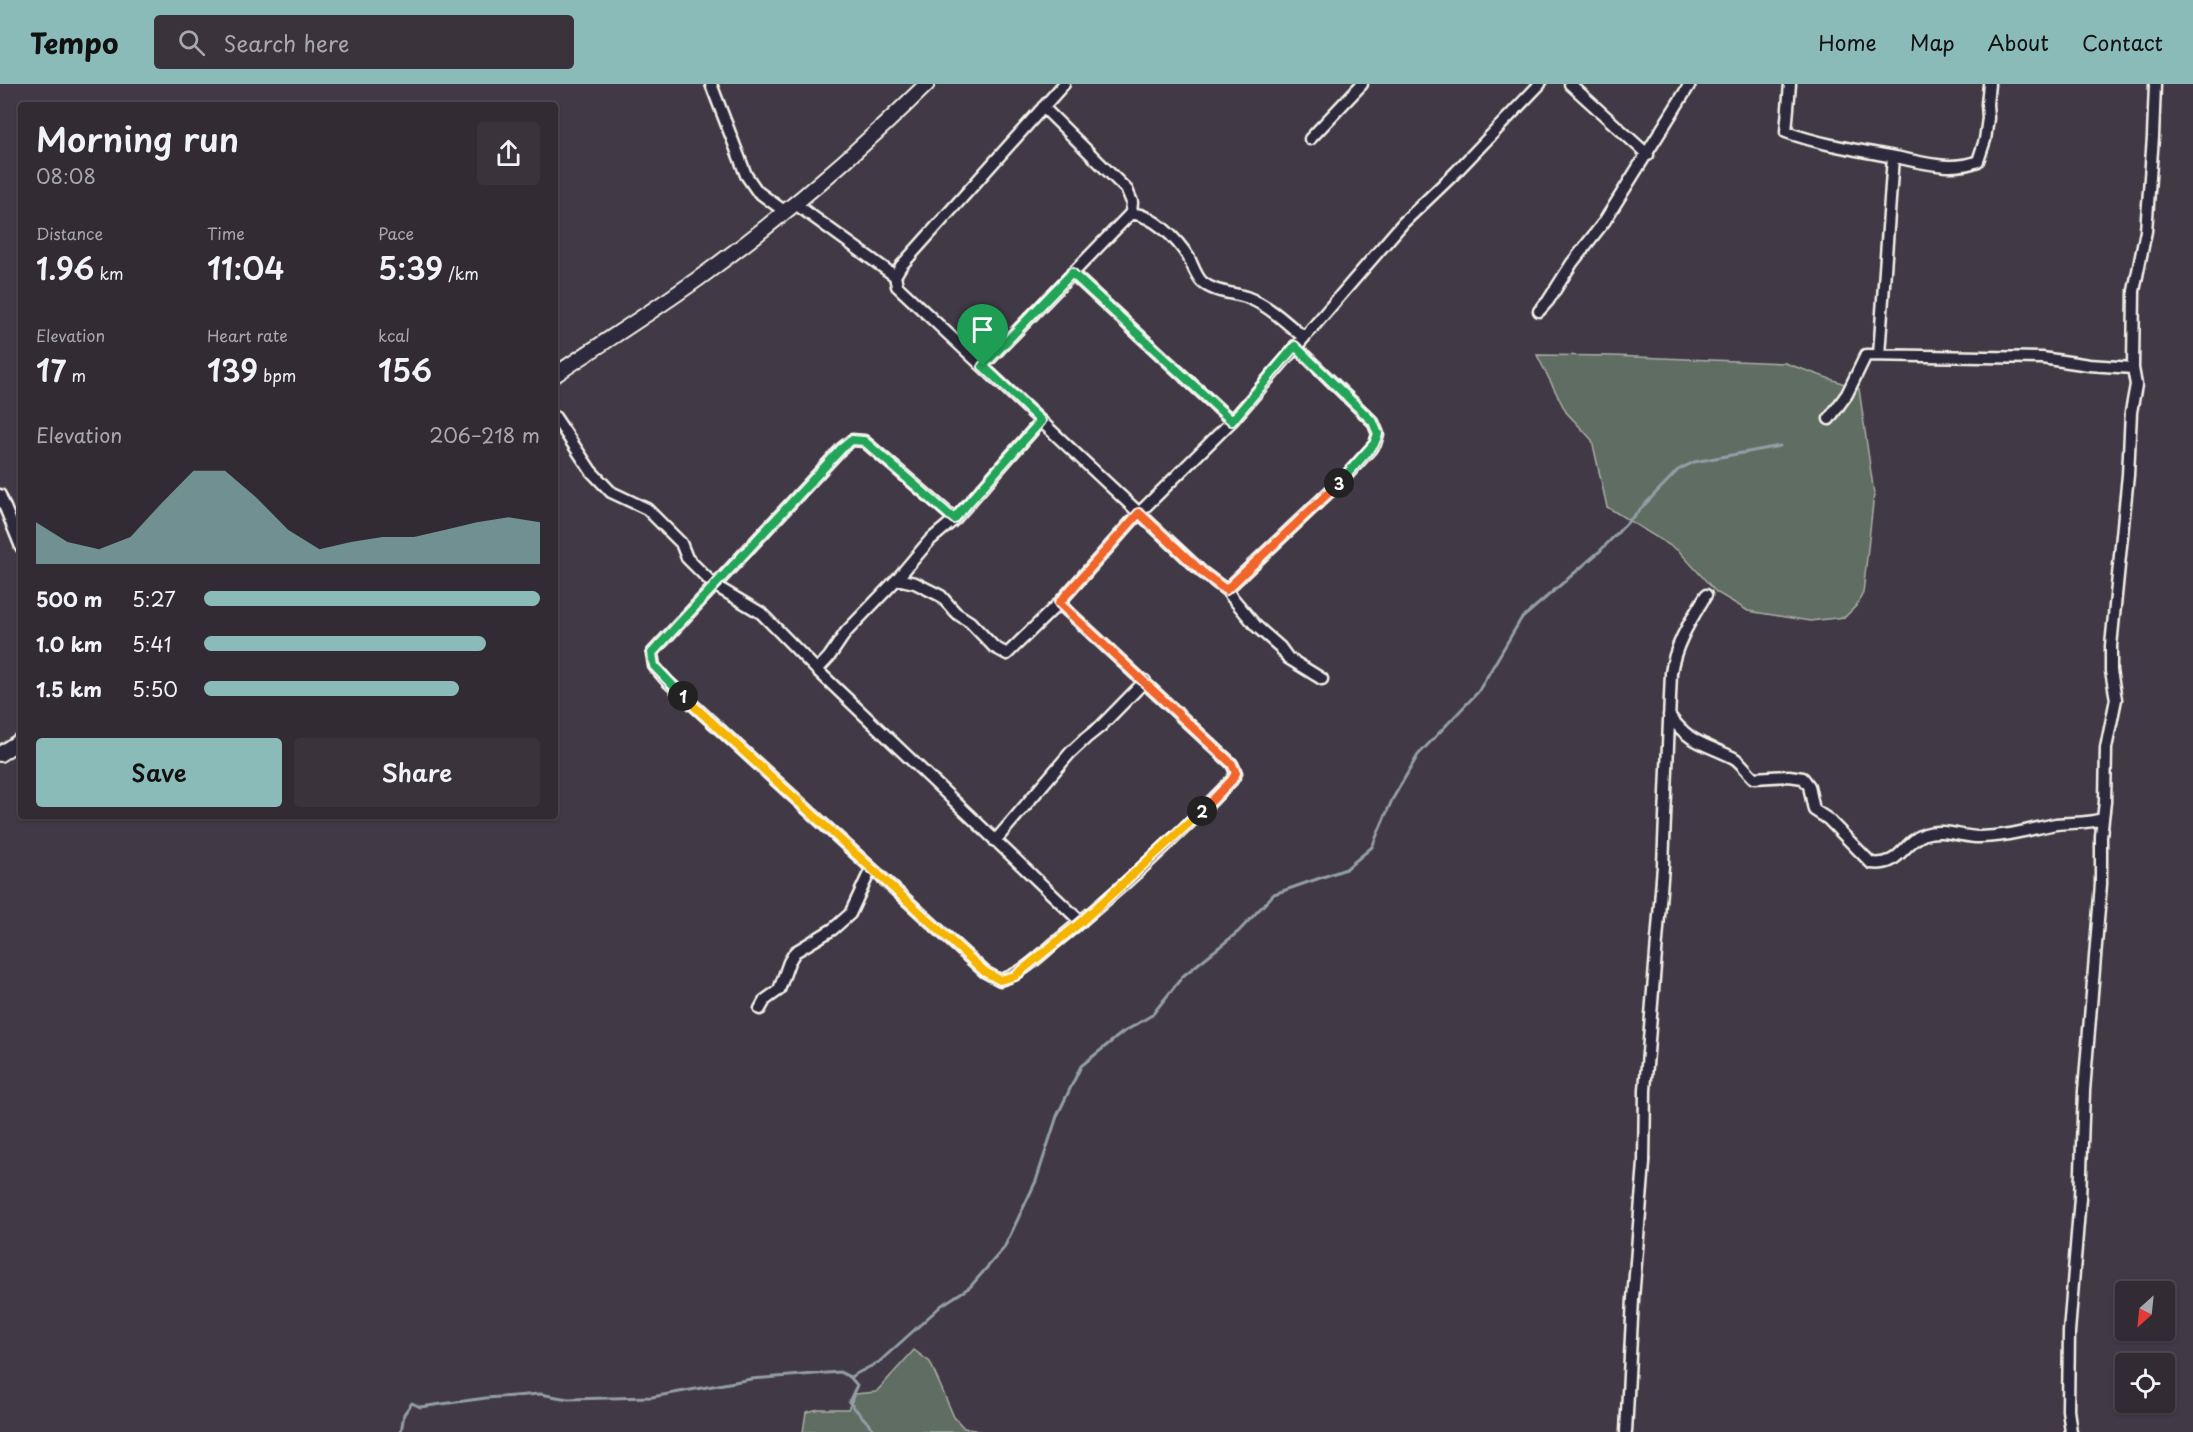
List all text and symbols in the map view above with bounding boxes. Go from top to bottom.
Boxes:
search box [154,15,574,69]
text: Tempo [30,21,118,64]
icon: search [175,26,208,59]
text: Search here [223,26,349,59]
text: Home [1818,26,1877,58]
text: Map [1910,26,1955,58]
text: About [1988,26,2049,58]
text: Contact [2082,26,2163,58]
text: Morning run [36,113,239,163]
button: share [477,122,540,185]
text: 08:08 [36,161,96,191]
text: Distance [36,221,103,245]
text: Time [207,221,245,245]
text: Pace [378,221,414,245]
text: 1.96 [36,245,94,290]
text: 11:04 [207,245,285,290]
text: 5:39 [378,245,443,290]
text: km [94,261,124,285]
text: /km [443,261,479,285]
pin [957,304,1008,366]
icon: arrive [966,313,999,346]
text: Elevation [36,323,105,347]
text: Heart rate [207,323,288,347]
text: kcal [378,323,410,347]
text: 17 [36,347,66,392]
text: 139 [207,347,258,392]
text: 156 [378,347,432,392]
text: m [66,363,86,387]
text: bpm [258,363,296,387]
text: Elevation [36,420,122,450]
text: 206–218 m [429,420,540,450]
pin: 3 [1324,468,1354,498]
text: 3 [1334,471,1344,495]
text: 500 m [36,584,103,614]
text: 5:27 [132,584,176,614]
text: 1.0 km [36,629,103,659]
text: 5:41 [132,629,172,659]
text: 1.5 km [36,674,102,704]
text: 5:50 [132,674,178,704]
pin: 1 [668,681,698,711]
text: 1 [679,684,687,708]
button: Save [36,738,282,807]
button: Share [294,738,540,807]
pin: 2 [1187,796,1217,826]
text: 2 [1196,799,1208,823]
north arrow [2115,1281,2175,1341]
map controls [2115,1281,2175,1413]
button: locate [2115,1353,2175,1413]

